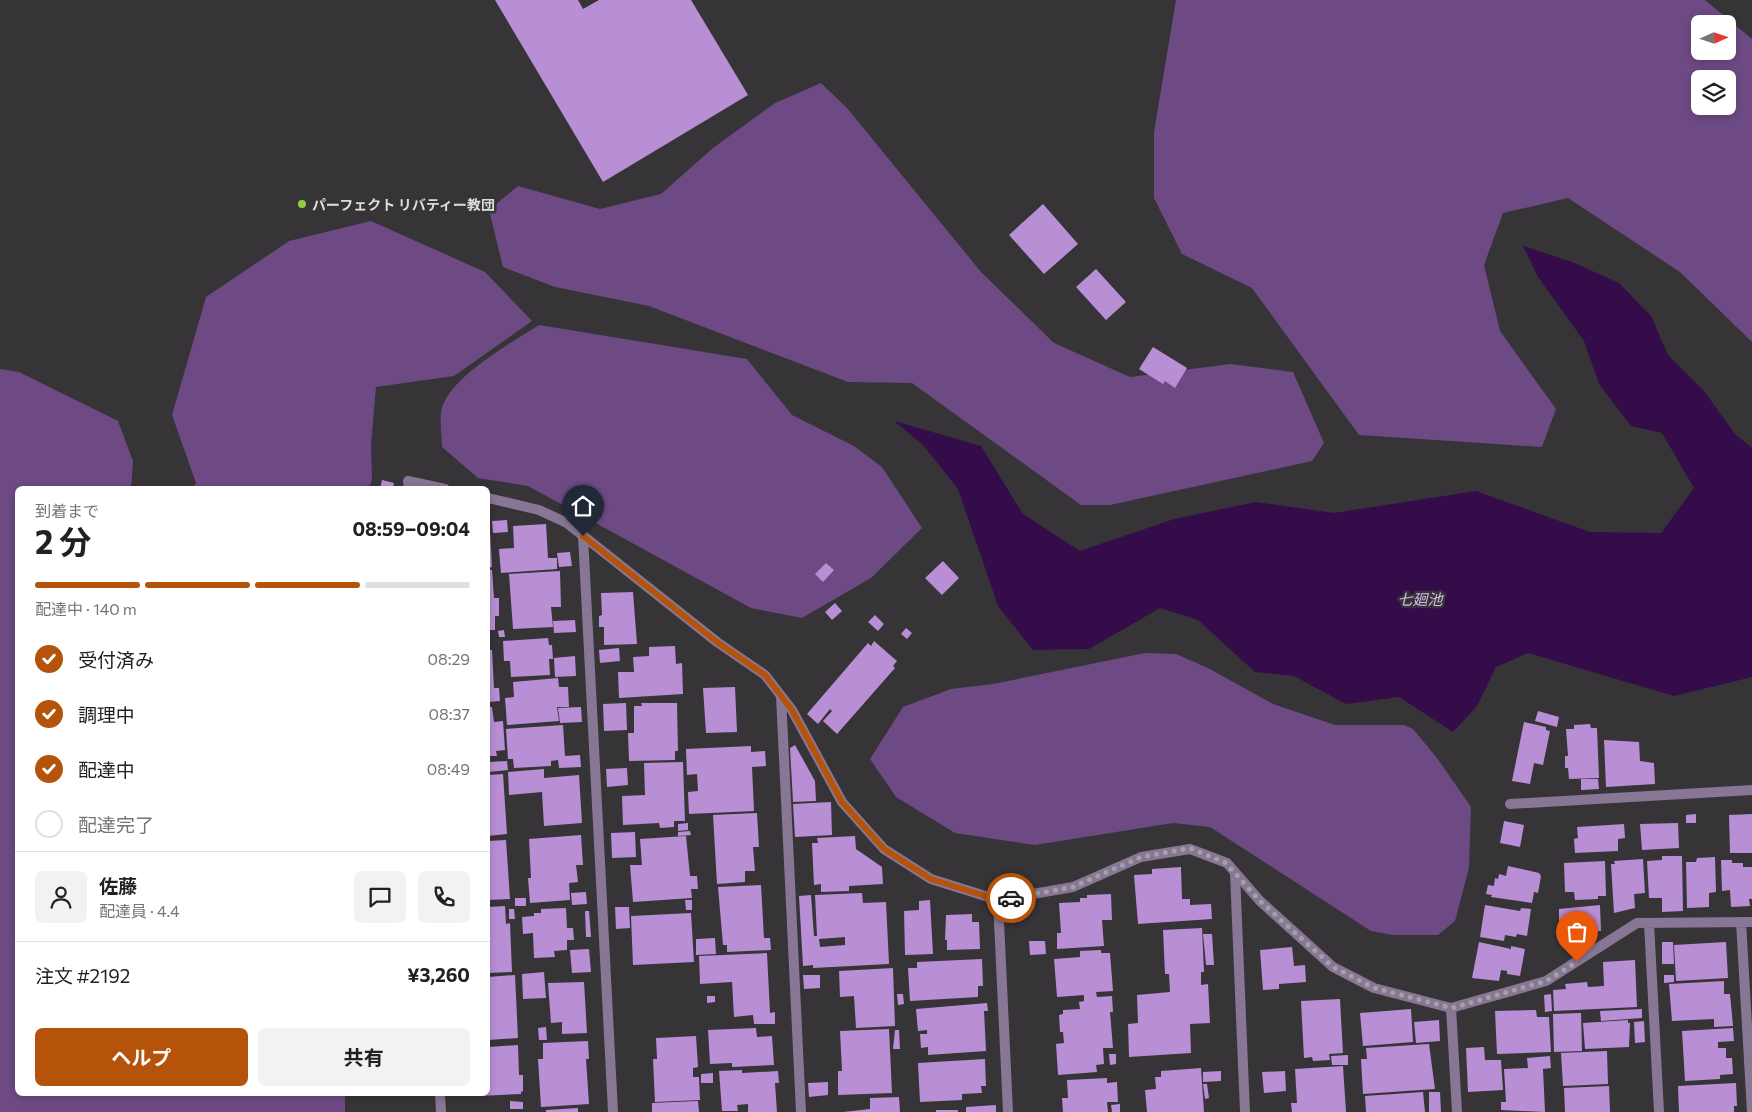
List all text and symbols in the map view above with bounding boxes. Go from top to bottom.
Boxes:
north arrow [1691,15,1736,60]
map controls [1691,15,1736,115]
button: layers [1691,70,1736,115]
place label: パーフェクト リバティー教団 [312,196,495,213]
marker: パーフェクト リバティー教団 [296,198,308,210]
pin [562,485,604,536]
icon: home [569,492,597,520]
text: 到着まで [35,501,99,520]
text: 08:59–09:04 [352,517,470,540]
text: 2 分 [35,521,91,561]
water label: 七廻池 [1397,590,1444,608]
text: 配達中 · 140 m [35,599,137,618]
icon: check [35,645,63,673]
text: 受付済み [78,648,154,671]
text: 08:29 [428,649,470,668]
icon: check [35,700,63,728]
text: 調理中 [78,703,135,726]
text: 08:37 [429,704,470,723]
icon: check [35,755,63,783]
text: 配達中 [78,758,135,781]
text: 08:49 [427,759,470,778]
text: 配達完了 [78,813,154,836]
button: person [35,871,87,923]
button: chat [354,871,406,923]
button: phone [418,871,470,923]
courier [986,873,1036,923]
text: 佐藤 [99,874,137,897]
icon: car [997,884,1025,912]
text: 配達員 · 4.4 [99,901,180,920]
pin [1556,911,1598,962]
icon: bag [1563,918,1591,946]
text: ¥3,260 [407,963,470,986]
text: 注文 #2192 [35,964,130,987]
button: ヘルプ [35,1028,248,1086]
button: 共有 [258,1028,470,1086]

